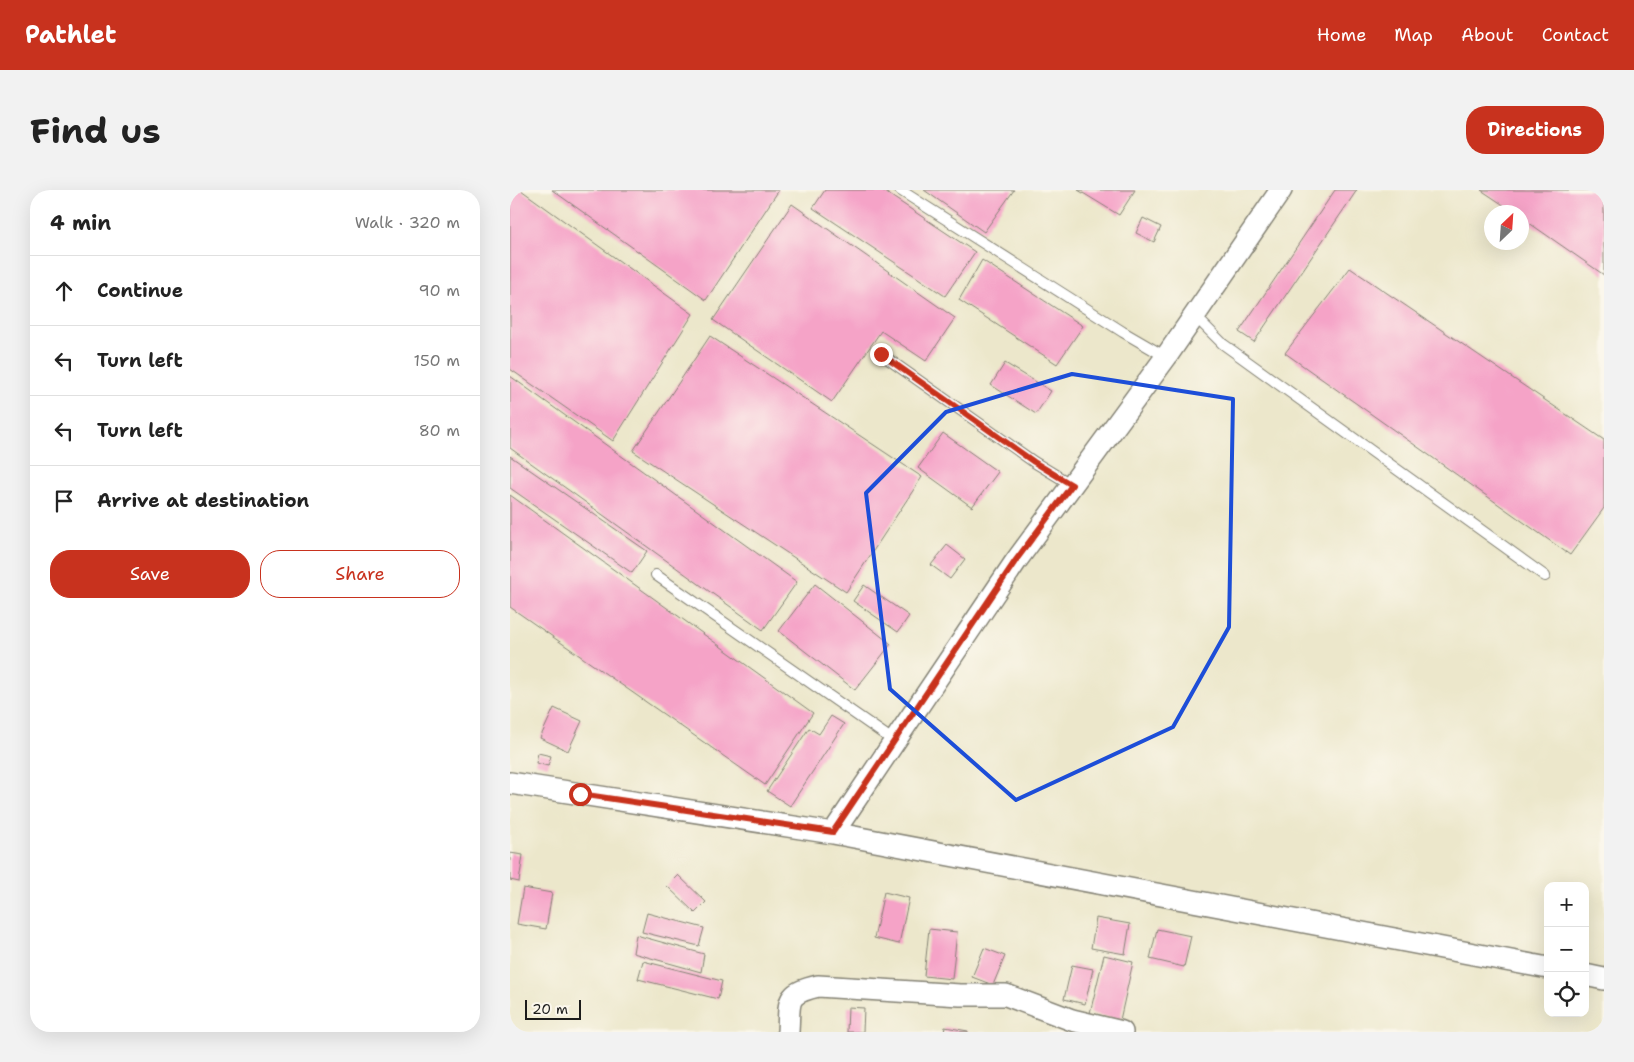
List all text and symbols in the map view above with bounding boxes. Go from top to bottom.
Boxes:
text: Pathlet [25,19,116,51]
text: Home [1317,23,1366,47]
text: Map [1394,23,1433,47]
text: About [1461,23,1514,47]
text: Contact [1542,23,1609,47]
button: Directions [1466,106,1604,154]
text: Find us [30,107,161,154]
north arrow [1484,205,1529,250]
text: 4 min [50,209,111,237]
text: Walk · 320 m [355,212,460,233]
icon: ahead [50,277,78,305]
text: Continue [97,278,183,303]
text: 90 m [419,280,460,301]
route end [870,343,893,366]
icon: left [50,347,78,375]
text: Turn left [97,348,183,373]
text: 150 m [413,350,460,371]
icon: left [50,417,78,445]
text: Turn left [97,418,183,443]
text: 80 m [419,420,460,441]
icon: arrive [50,487,78,515]
text: Arrive at destination [97,488,309,513]
button: Save [50,550,250,598]
button: Share [260,550,460,598]
route start [569,783,592,806]
map controls [1544,882,1589,1017]
button: + [1544,882,1589,927]
button: − [1544,927,1589,972]
button: locate [1544,972,1589,1017]
scale bar [525,997,581,1020]
text: 20 m [532,1000,568,1018]

